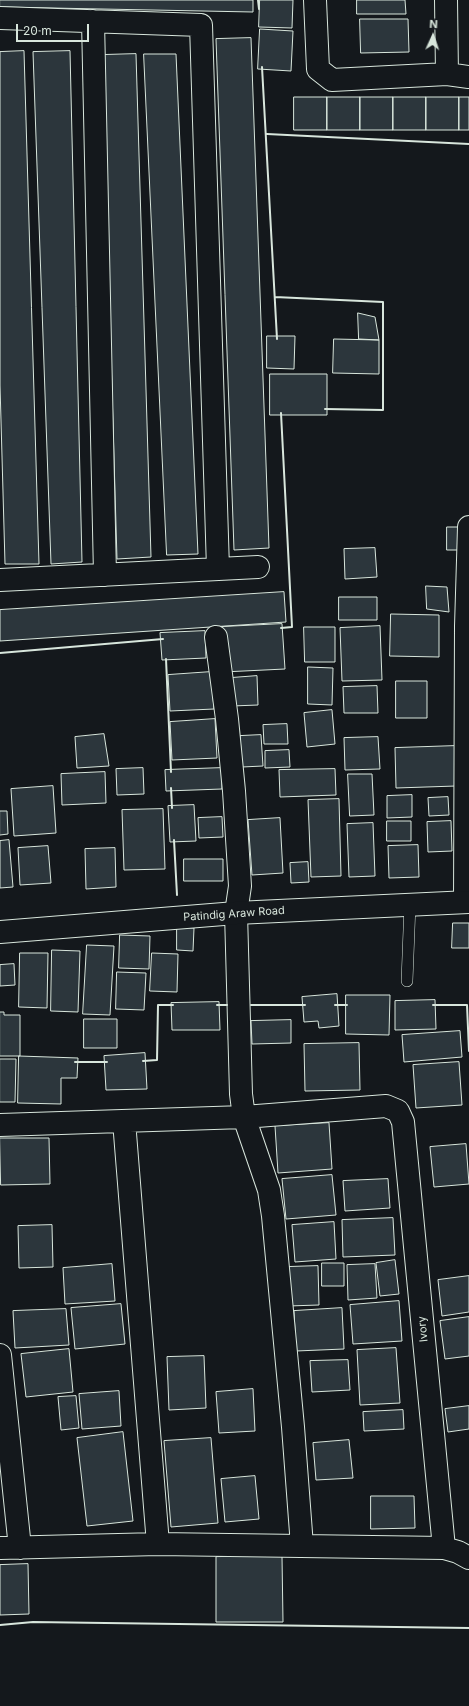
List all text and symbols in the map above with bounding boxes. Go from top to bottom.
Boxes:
scale bar [18,16,91,42]
north arrow [413,16,453,56]
text: N [429,17,438,31]
text: 20 m [23,23,52,38]
street label: Patindig Araw Road [183,904,285,924]
street label: Ivory [415,1315,431,1343]

